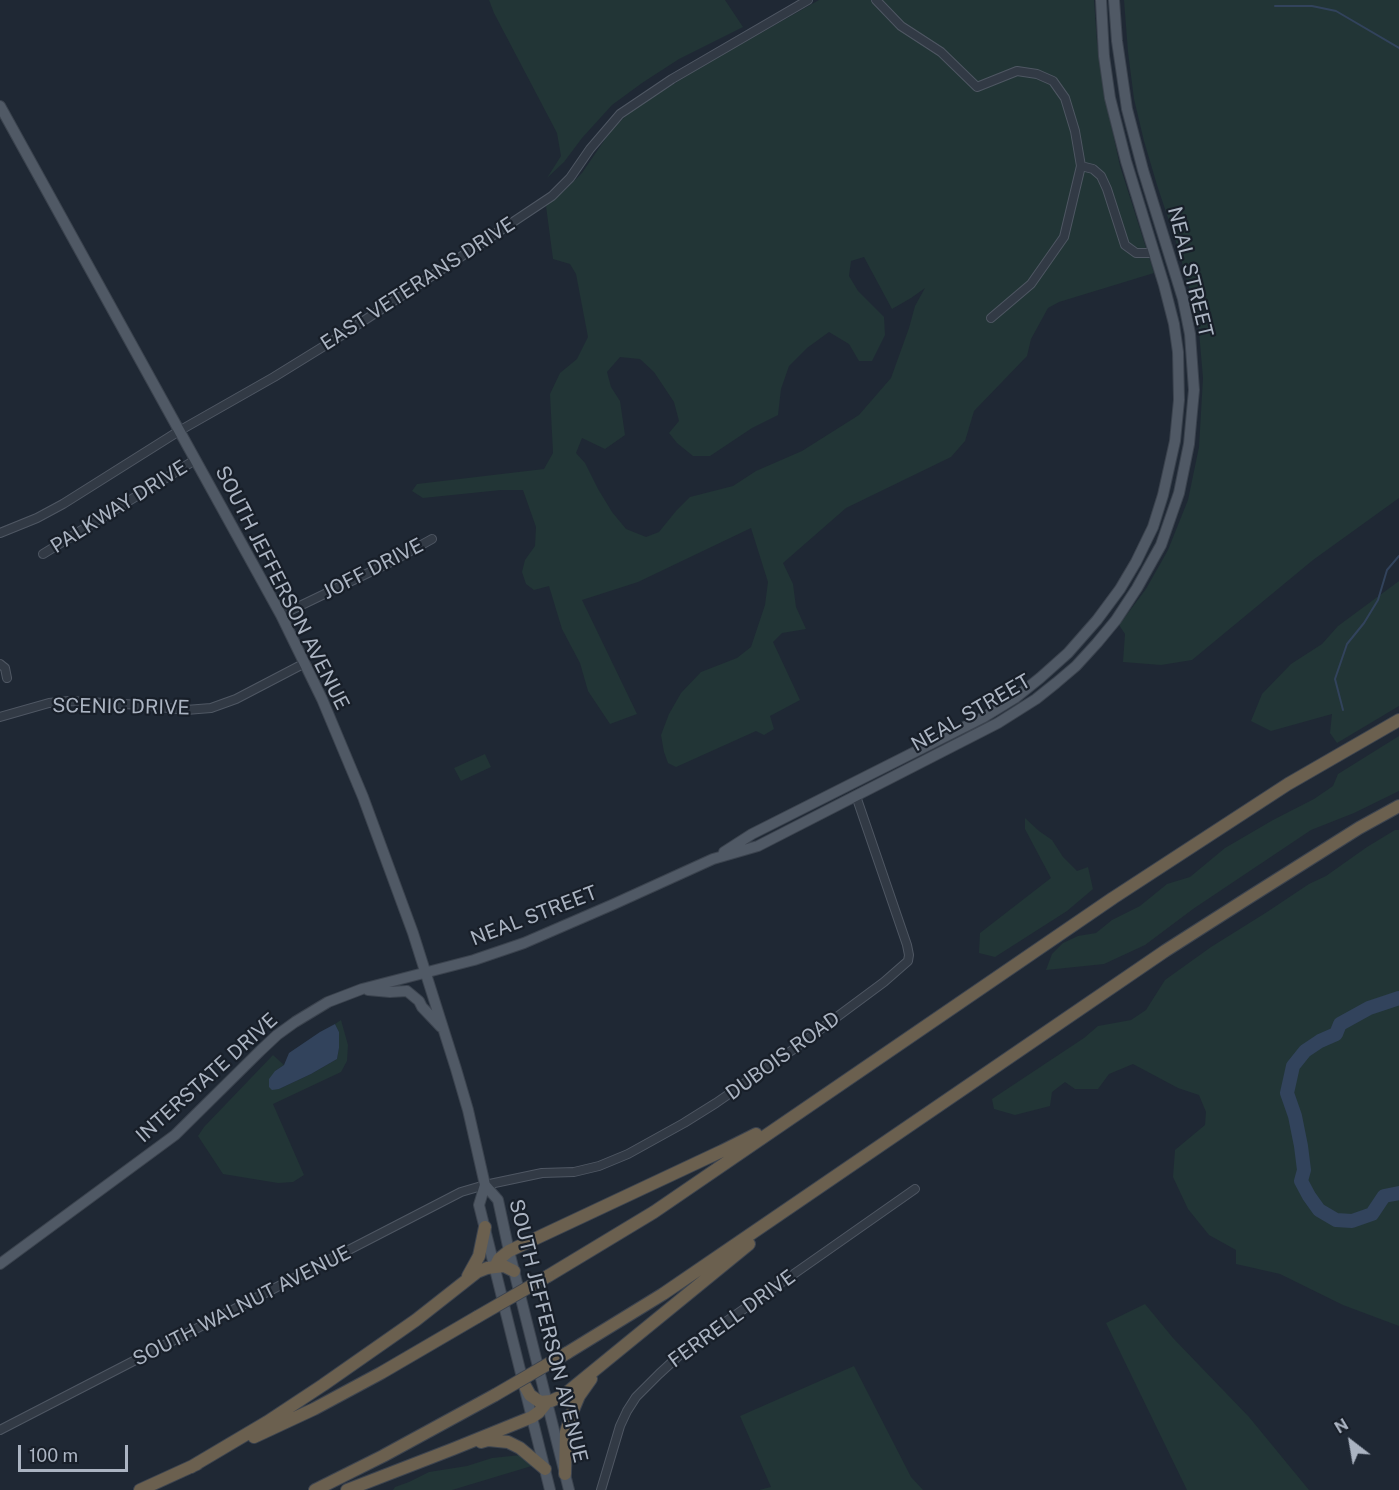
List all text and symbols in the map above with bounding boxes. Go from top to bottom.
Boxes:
street label: NEAL STREET [1162,204,1218,340]
street label: EAST VETERANS DRIVE [316,212,520,356]
street label: PALKWAY DRIVE [46,455,192,559]
street label: SOUTH JEFFERSON AVENUE [210,462,354,714]
street label: JOFF DRIVE [319,533,427,605]
street label: NEAL STREET [907,669,1035,757]
street label: SCENIC DRIVE [52,694,190,720]
street label: NEAL STREET [467,881,601,951]
street label: DUBOIS ROAD [721,1007,845,1105]
street label: INTERSTATE DRIVE [131,1008,283,1148]
street label: SOUTH JEFFERSON AVENUE [504,1197,592,1465]
street label: SOUTH WALNUT AVENUE [129,1241,355,1371]
street label: FERRELL DRIVE [664,1265,800,1373]
north arrow [1321,1412,1381,1472]
text: N [1331,1415,1352,1438]
scale bar [21,1433,130,1471]
text: 100 m [29,1445,78,1466]

